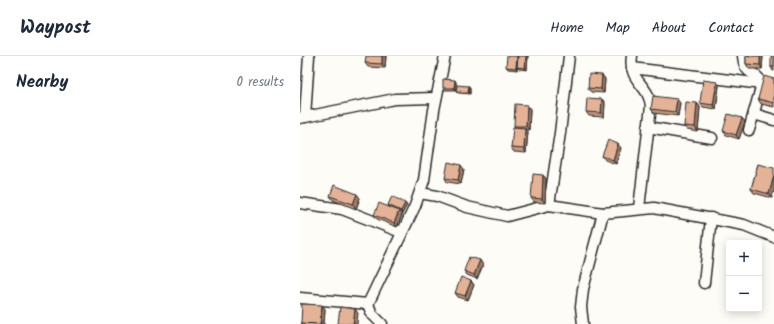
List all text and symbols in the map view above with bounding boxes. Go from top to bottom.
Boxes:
text: Waypost [20,13,91,43]
text: Home [550,17,584,39]
text: Map [606,17,630,39]
text: About [652,17,686,39]
text: Contact [708,17,754,39]
text: Nearby [16,69,68,96]
text: 0 results [237,72,284,93]
map controls [726,240,762,312]
button: + [726,240,762,276]
button: − [726,276,762,312]

